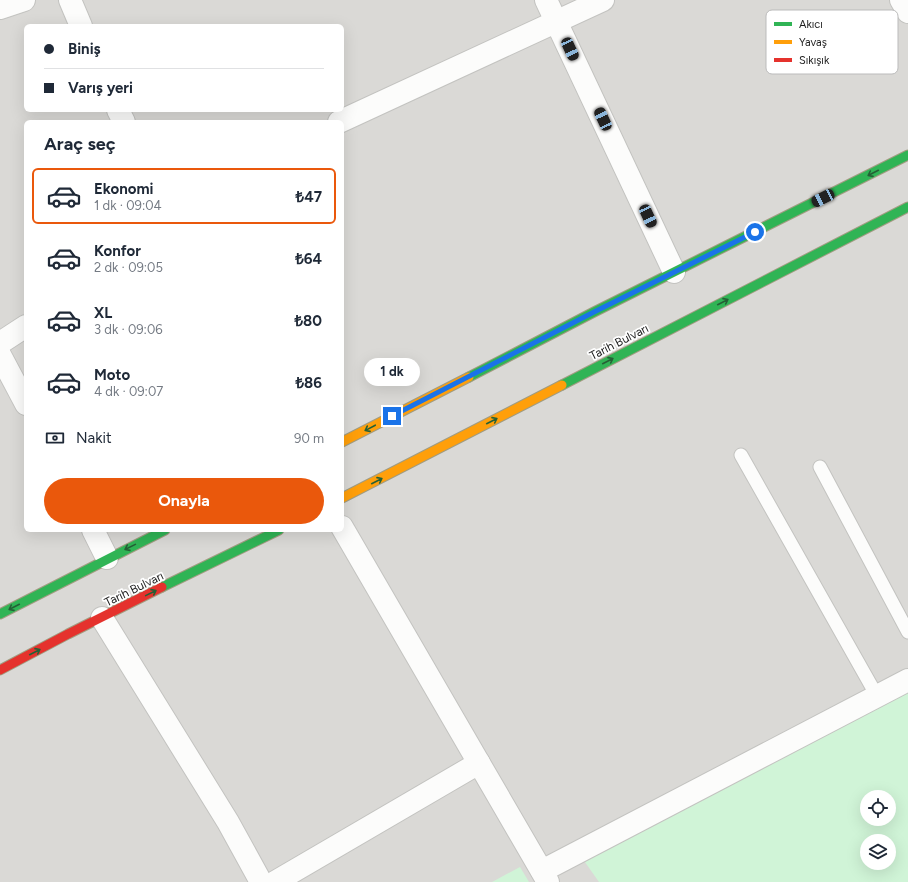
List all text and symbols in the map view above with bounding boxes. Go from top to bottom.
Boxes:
legend [766,10,898,74]
text: Akıcı [799,18,823,31]
car [559,36,581,62]
text: Yavaş [799,36,827,49]
text: Biniş [68,40,101,58]
text: Sıkışık [799,54,830,67]
text: Varış yeri [68,79,133,97]
car [592,106,614,132]
text: Araç seç [44,133,116,155]
one-way arrow [867,169,879,177]
icon: car [46,178,82,214]
text: Ekonomi [94,180,153,198]
car [810,187,836,209]
text: ₺47 [296,188,322,206]
text: 1 dk · 09:04 [94,198,162,213]
car [637,203,659,229]
route start [746,223,764,241]
icon: car [46,240,82,276]
text: Konfor [94,242,141,260]
text: ₺64 [295,250,322,268]
text: 2 dk · 09:05 [94,260,163,275]
one-way arrow [717,298,729,305]
icon: car [46,302,82,338]
text: XL [94,304,112,322]
text: ₺80 [295,312,322,330]
street label: Tarih Bulvarı [587,321,651,363]
text: 3 dk · 09:06 [94,322,163,337]
one-way arrow [602,357,614,365]
callout: 1 dk [364,358,420,386]
icon: car [46,364,82,400]
text: 1 dk [380,364,404,379]
text: Moto [94,366,130,384]
text: ₺86 [296,374,322,392]
text: 4 dk · 09:07 [94,384,163,399]
route end [383,407,401,425]
one-way arrow [486,417,498,424]
one-way arrow [364,424,376,432]
icon: cash [44,427,66,449]
text: Nakit [76,429,112,447]
text: 90 m [294,431,324,446]
one-way arrow [371,477,383,484]
button: Onayla [44,478,324,524]
one-way arrow [124,544,136,551]
street label: Tarih Bulvarı [102,569,166,609]
one-way arrow [144,589,156,597]
one-way arrow [8,604,20,611]
one-way arrow [28,648,40,655]
map controls [860,790,896,870]
button: locate [860,790,896,826]
button: layers [860,834,896,870]

